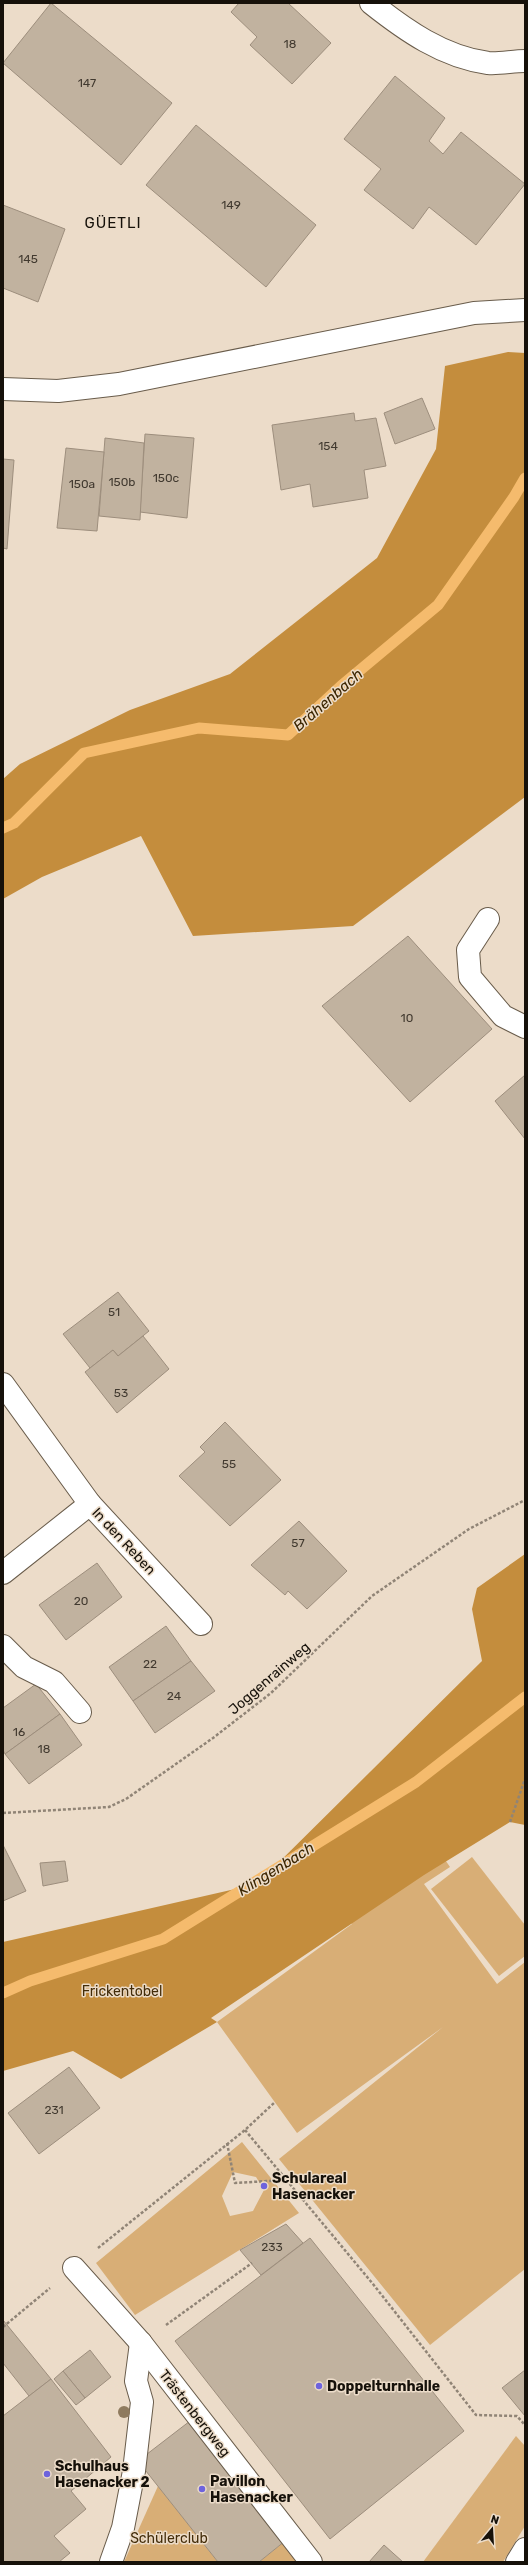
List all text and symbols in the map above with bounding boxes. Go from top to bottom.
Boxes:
house number: 18 [284,37,296,51]
house number: 147 [78,76,96,90]
house number: 149 [221,198,241,212]
district label: GÜETLI [84,214,142,232]
house number: 145 [18,252,38,266]
house number: 154 [318,439,338,453]
house number: 150c [153,471,180,485]
house number: 150b [108,475,136,489]
house number: 150a [69,477,95,491]
water label: Brähenbach [290,665,366,735]
house number: 10 [401,1011,413,1025]
house number: 51 [108,1305,120,1319]
house number: 53 [114,1386,128,1400]
house number: 55 [222,1457,236,1471]
street label: In den Reben [88,1504,159,1578]
house number: 57 [291,1536,305,1550]
house number: 20 [74,1594,88,1608]
street label: Joggenrainweg [225,1639,313,1718]
house number: 22 [143,1657,157,1671]
house number: 24 [167,1689,182,1703]
house number: 16 [13,1725,25,1739]
house number: 18 [38,1742,50,1756]
water label: Klingenbach [234,1838,318,1900]
park label: Frickentobel [82,1983,162,2000]
house number: 231 [44,2103,64,2117]
place label: Schulareal Hasenacker [272,2170,355,2203]
marker: Schulareal Hasenacker [259,2181,269,2191]
house number: 233 [261,2240,283,2254]
street label: Trästenbergweg [155,2366,234,2460]
place label: Doppelturnhalle [327,2378,440,2395]
marker: Doppelturnhalle [314,2381,324,2391]
place label: Schulhaus Hasenacker 2 [55,2458,150,2491]
marker: Schulhaus Hasenacker 2 [42,2469,52,2479]
place label: Pavillon Hasenacker [210,2473,293,2506]
marker: Pavillon Hasenacker [197,2484,207,2494]
north arrow [472,2509,512,2549]
text: N [489,2513,501,2527]
park label: Schülerclub [130,2530,208,2547]

